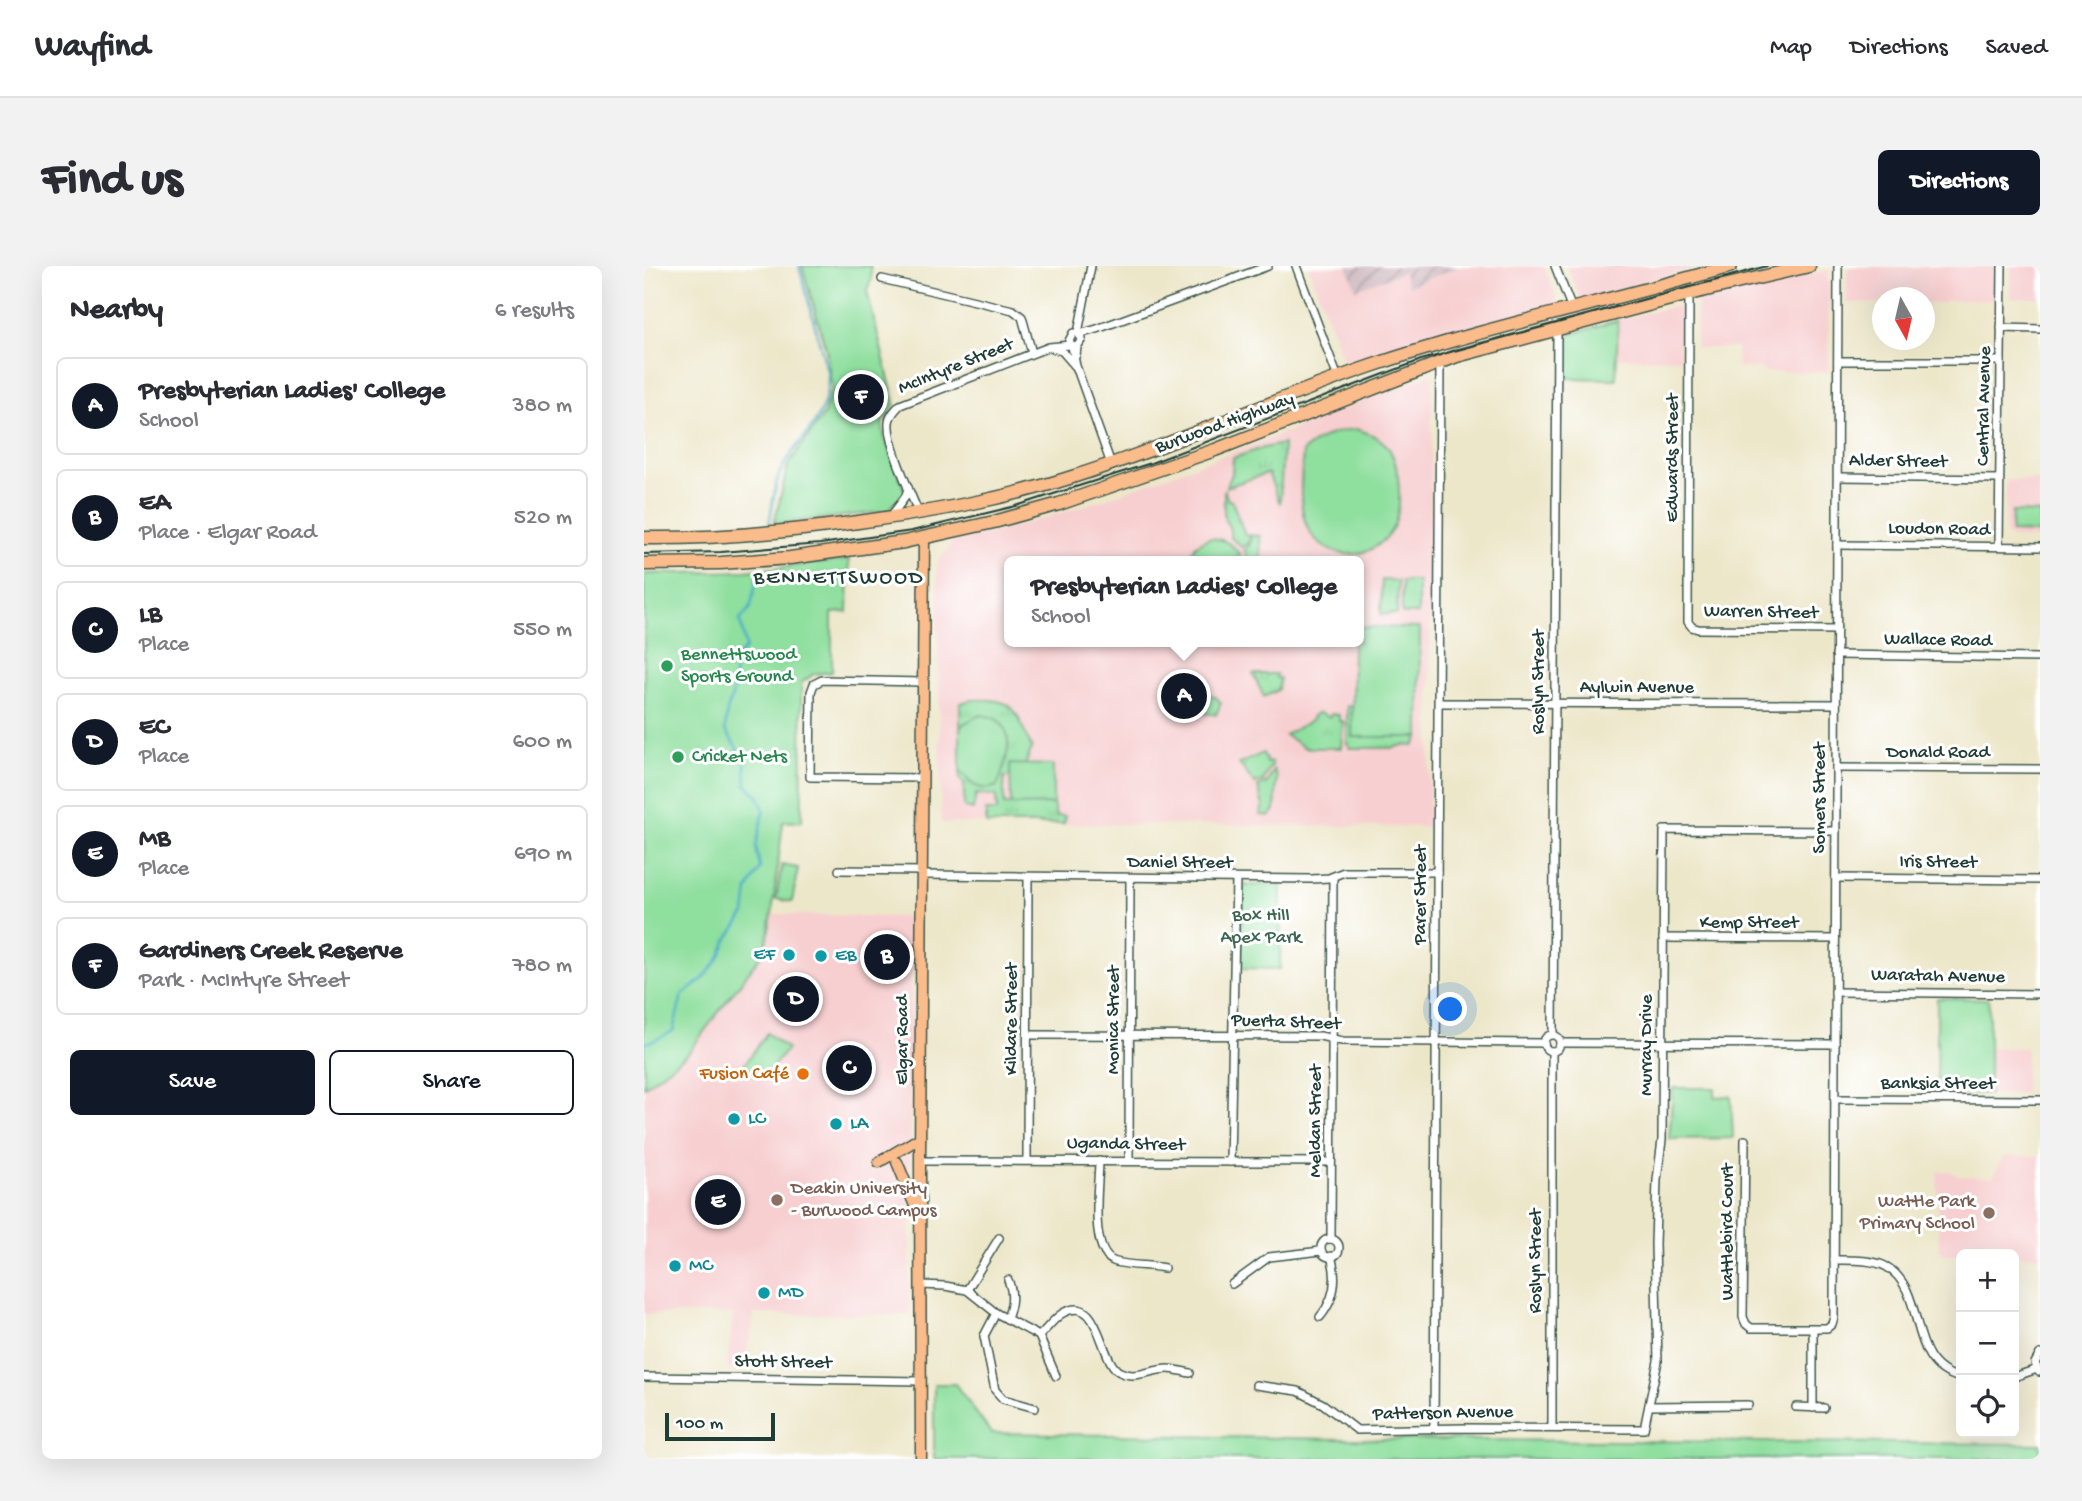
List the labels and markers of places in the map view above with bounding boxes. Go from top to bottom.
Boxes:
pin: F [838,371,884,423]
place label: Bennettswood Sports Ground [680,644,798,689]
marker: Bennettswood Sports Ground [659,658,675,674]
pin: A [1161,670,1207,722]
place label: Cricket Nets [692,746,788,769]
marker: Cricket Nets [670,749,686,765]
pin: B [864,931,910,983]
place label: EF [753,944,776,967]
place label: EB [835,945,858,968]
marker: EF [781,947,797,963]
marker: EB [813,948,829,964]
pin: D [773,973,819,1025]
pin: C [826,1042,872,1094]
place label: Fusion Café [698,1063,789,1086]
marker: Fusion Café [795,1066,811,1082]
place label: LC [748,1108,767,1131]
marker: LC [726,1111,742,1127]
place label: LA [850,1113,870,1136]
marker: LA [828,1116,844,1132]
pin: E [695,1176,741,1228]
place label: Deakin University - Burwood Campus [789,1178,938,1223]
place label: Wattle Park Primary School [1859,1191,1977,1236]
marker: Deakin University - Burwood Campus [769,1192,785,1208]
marker: Wattle Park Primary School [1981,1205,1997,1221]
place label: MC [689,1255,714,1278]
marker: MC [667,1258,683,1274]
place label: MD [778,1282,804,1305]
marker: MD [756,1285,772,1301]

